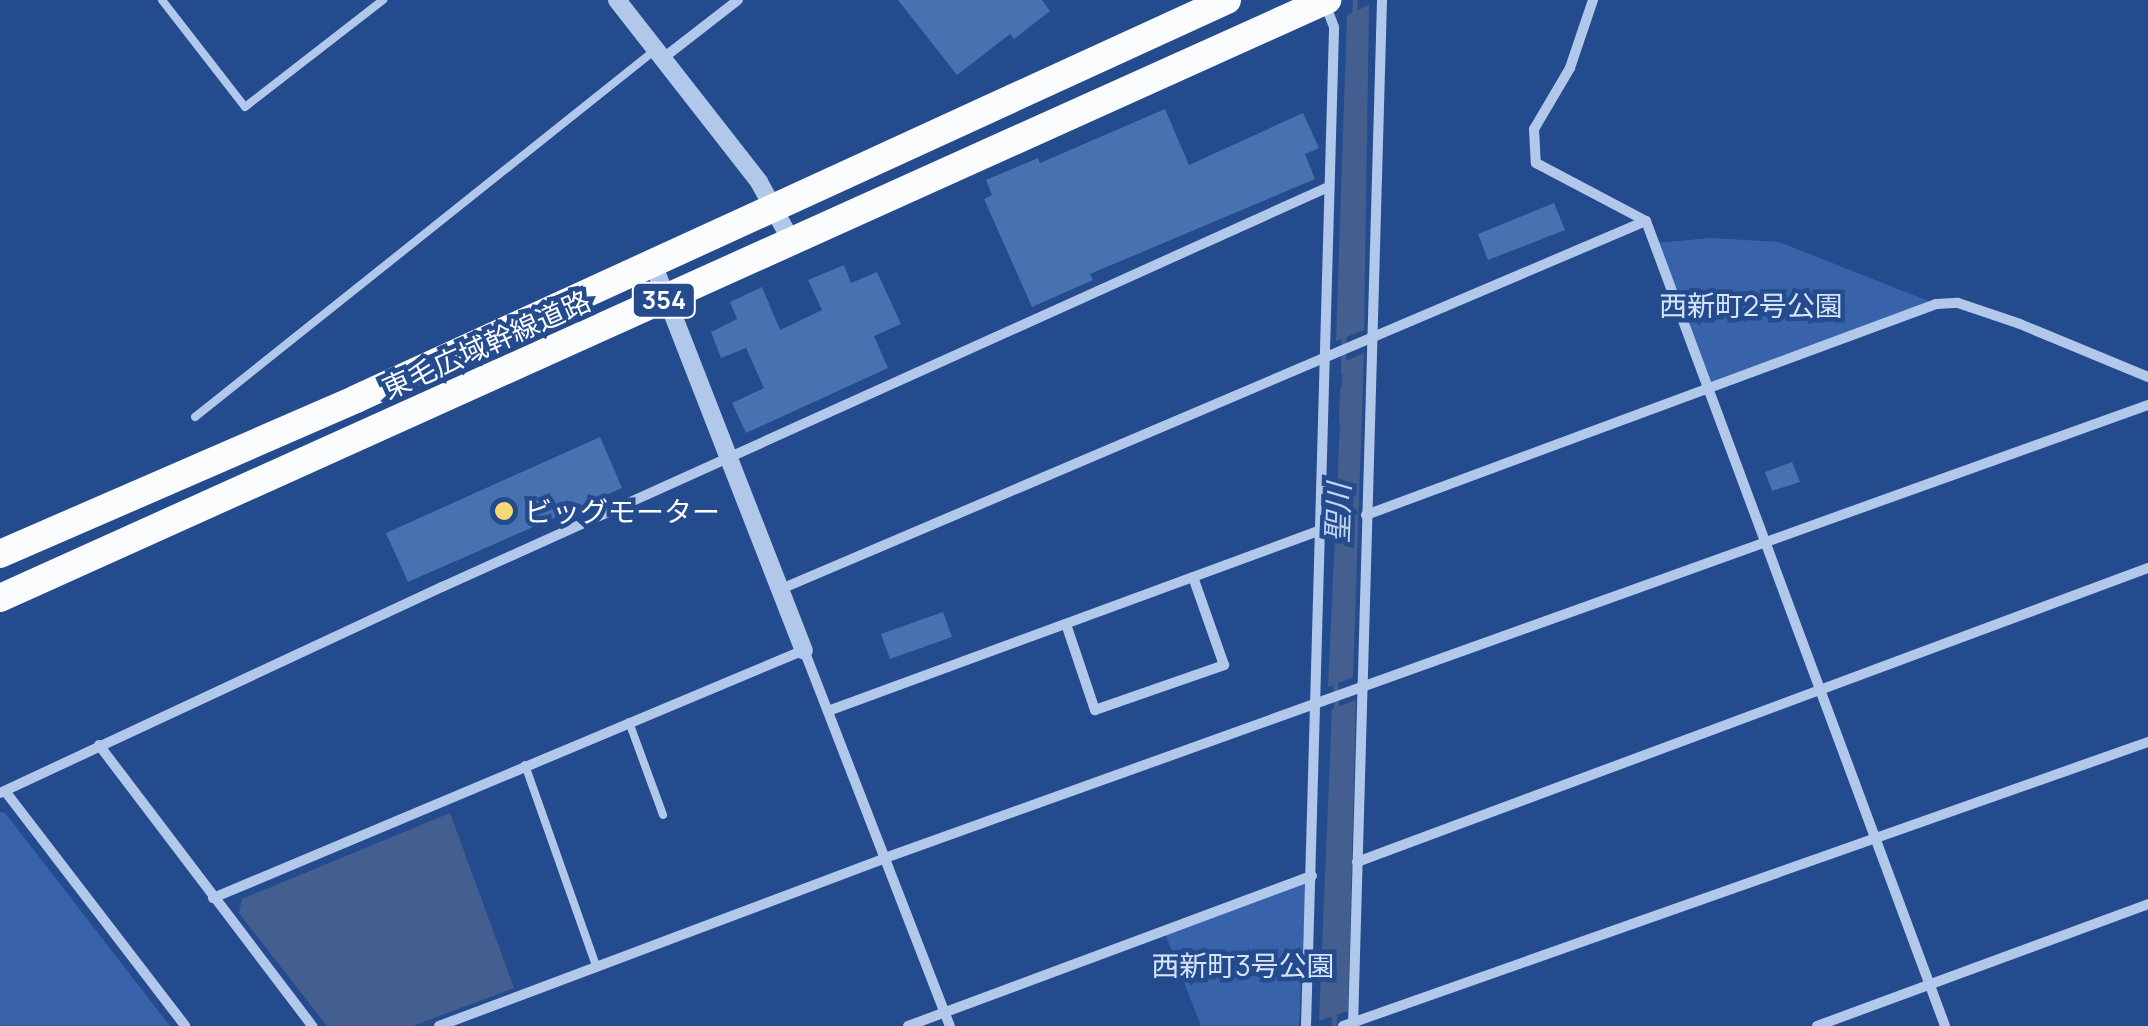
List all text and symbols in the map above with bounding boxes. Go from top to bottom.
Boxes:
road number: 354 [632,280,696,320]
street label: 東毛広域幹線道路 [377,283,595,405]
park label: 西新町2号公園 [1659,288,1843,322]
water label: 聖川 [1319,482,1357,544]
place label: ビッグモーター [524,494,720,528]
marker: ビッグモーター [493,500,515,522]
park label: 西新町3号公園 [1151,948,1335,982]

